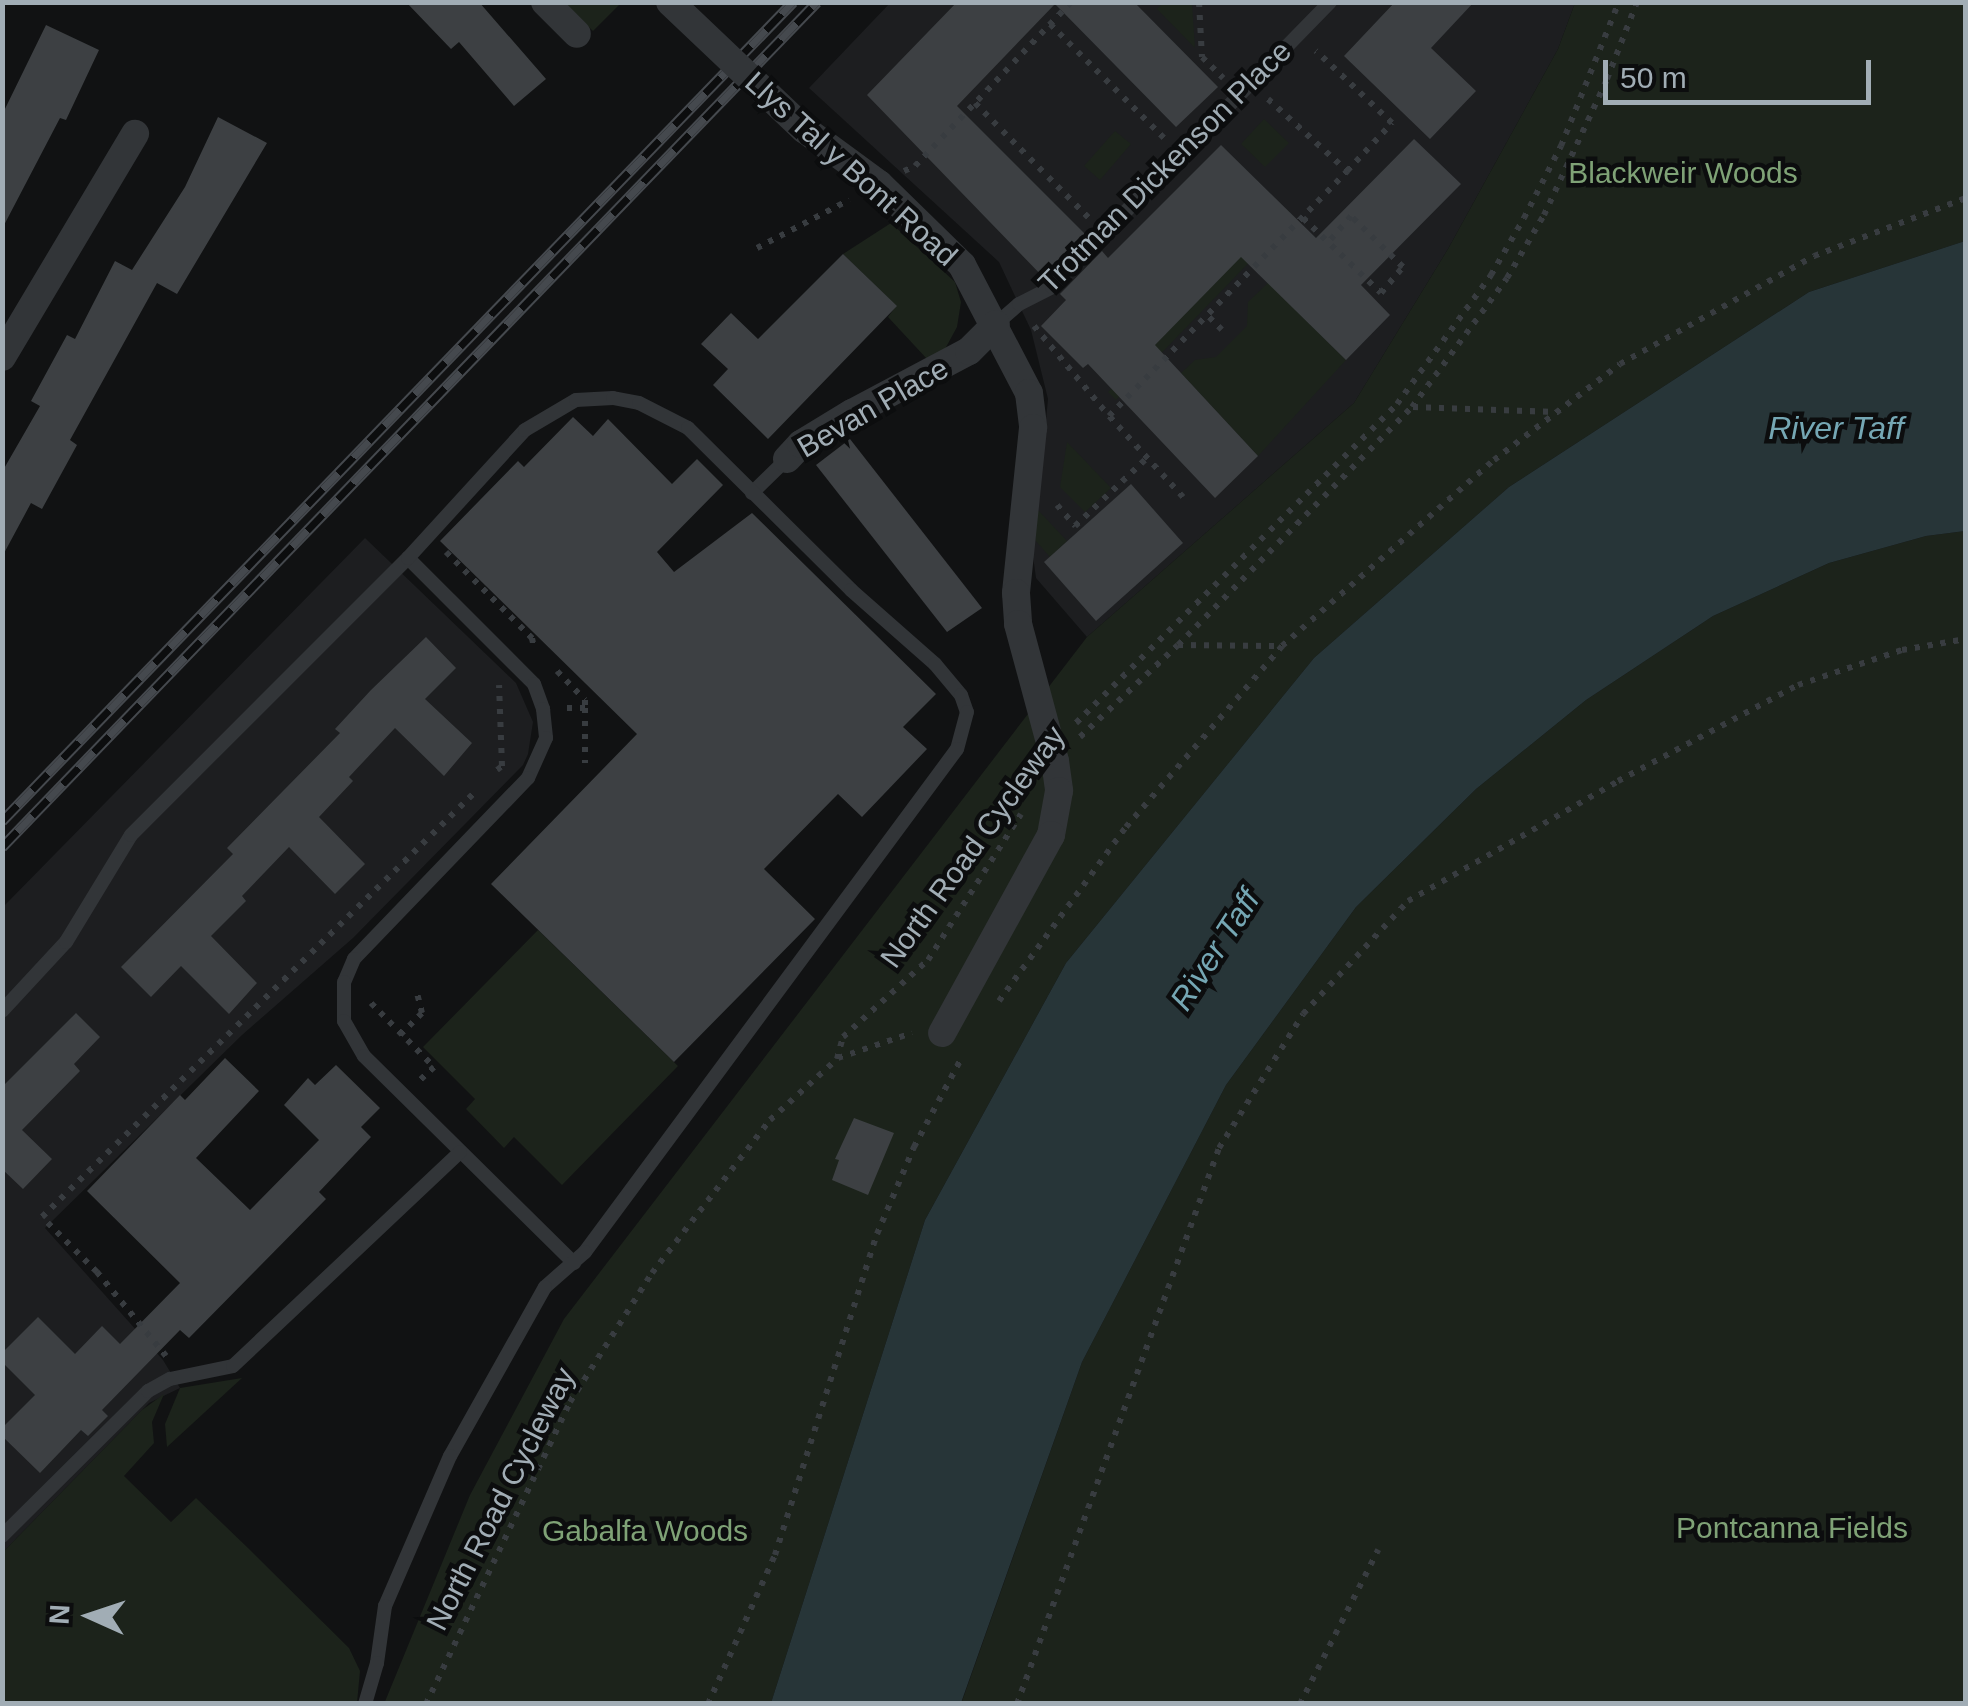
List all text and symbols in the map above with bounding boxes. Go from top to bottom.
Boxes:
street label: Trotman Dickenson Place [1031,33,1299,301]
scale bar [1608,40,1876,102]
text: 50 m [1620,61,1687,94]
street label: Llys Tal y Bont Road [737,64,965,274]
park label: Blackweir Woods [1568,155,1798,191]
street label: Bevan Place [791,350,955,466]
water label: River Taff [1768,409,1904,447]
street label: North Road Cycleway [873,719,1073,975]
water label: River Taff [1162,883,1268,1017]
street label: North Road Cycleway [419,1362,583,1636]
park label: Pontcanna Fields [1676,1510,1908,1546]
park label: Gabalfa Woods [542,1513,748,1549]
north arrow [40,1566,140,1666]
text: N [44,1603,76,1625]

